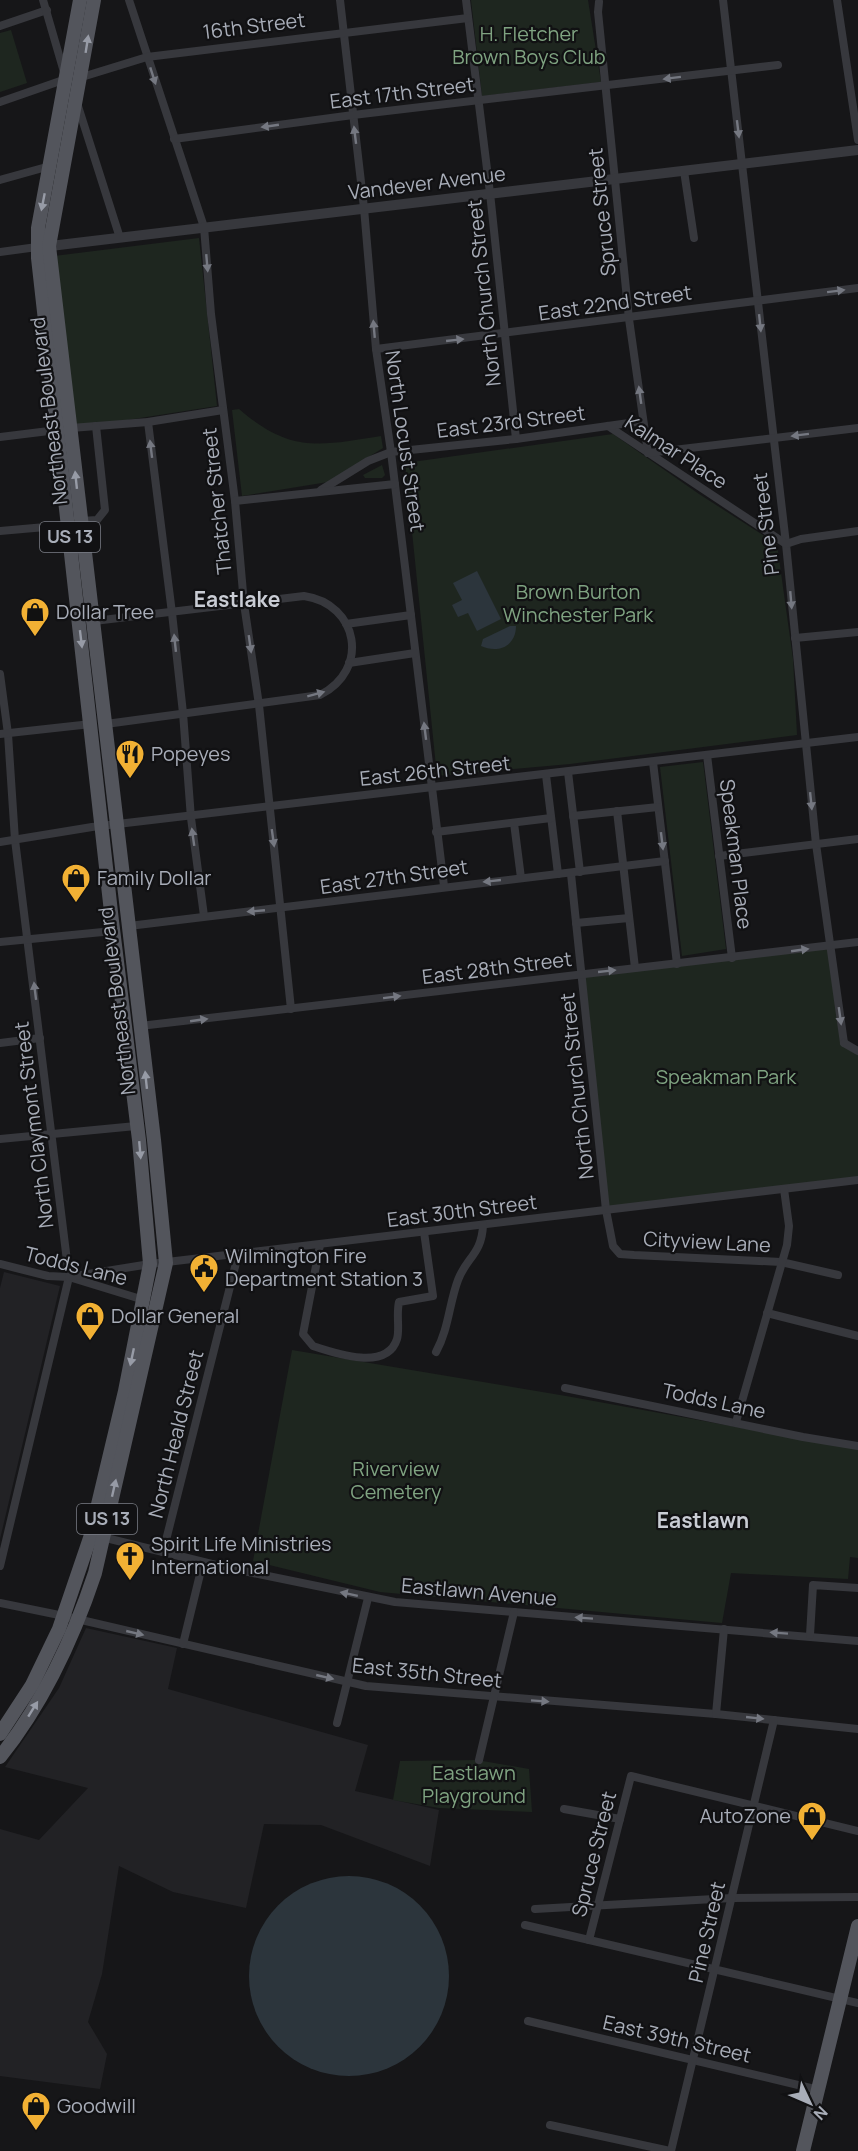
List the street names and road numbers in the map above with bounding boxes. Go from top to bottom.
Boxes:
street label: 16th Street [201,6,307,45]
street label: East 17th Street [328,70,476,115]
street label: Spruce Street [581,147,622,277]
street label: Vandever Avenue [347,159,507,206]
street label: North Church Street [460,198,507,388]
street label: East 22nd Street [537,278,693,327]
street label: Northeast Boulevard [24,316,73,507]
street label: North Locust Street [379,349,432,533]
street label: East 23rd Street [435,399,587,444]
street label: Kalmar Place [620,408,733,495]
street label: Thatcher Street [195,426,238,576]
street label: Pine Street [746,471,785,577]
road number: US 13 [40,522,100,552]
street label: East 26th Street [358,749,512,792]
street label: Speakman Place [714,777,759,931]
street label: East 27th Street [318,853,470,900]
street label: Northeast Boulevard [92,906,141,1097]
street label: East 28th Street [421,945,573,990]
street label: North Church Street [553,991,600,1181]
street label: North Claymont Street [7,1020,60,1230]
street label: East 30th Street [385,1188,538,1233]
street label: Cityview Lane [643,1225,771,1258]
street label: Todds Lane [22,1240,130,1291]
street label: North Heald Street [142,1347,209,1521]
street label: Todds Lane [660,1376,768,1425]
road number: US 13 [77,1504,137,1534]
street label: Eastlawn Avenue [400,1571,558,1612]
street label: East 35th Street [351,1651,503,1694]
street label: Spruce Street [565,1788,622,1919]
street label: Pine Street [682,1879,731,1985]
street label: East 39th Street [600,2008,754,2069]

